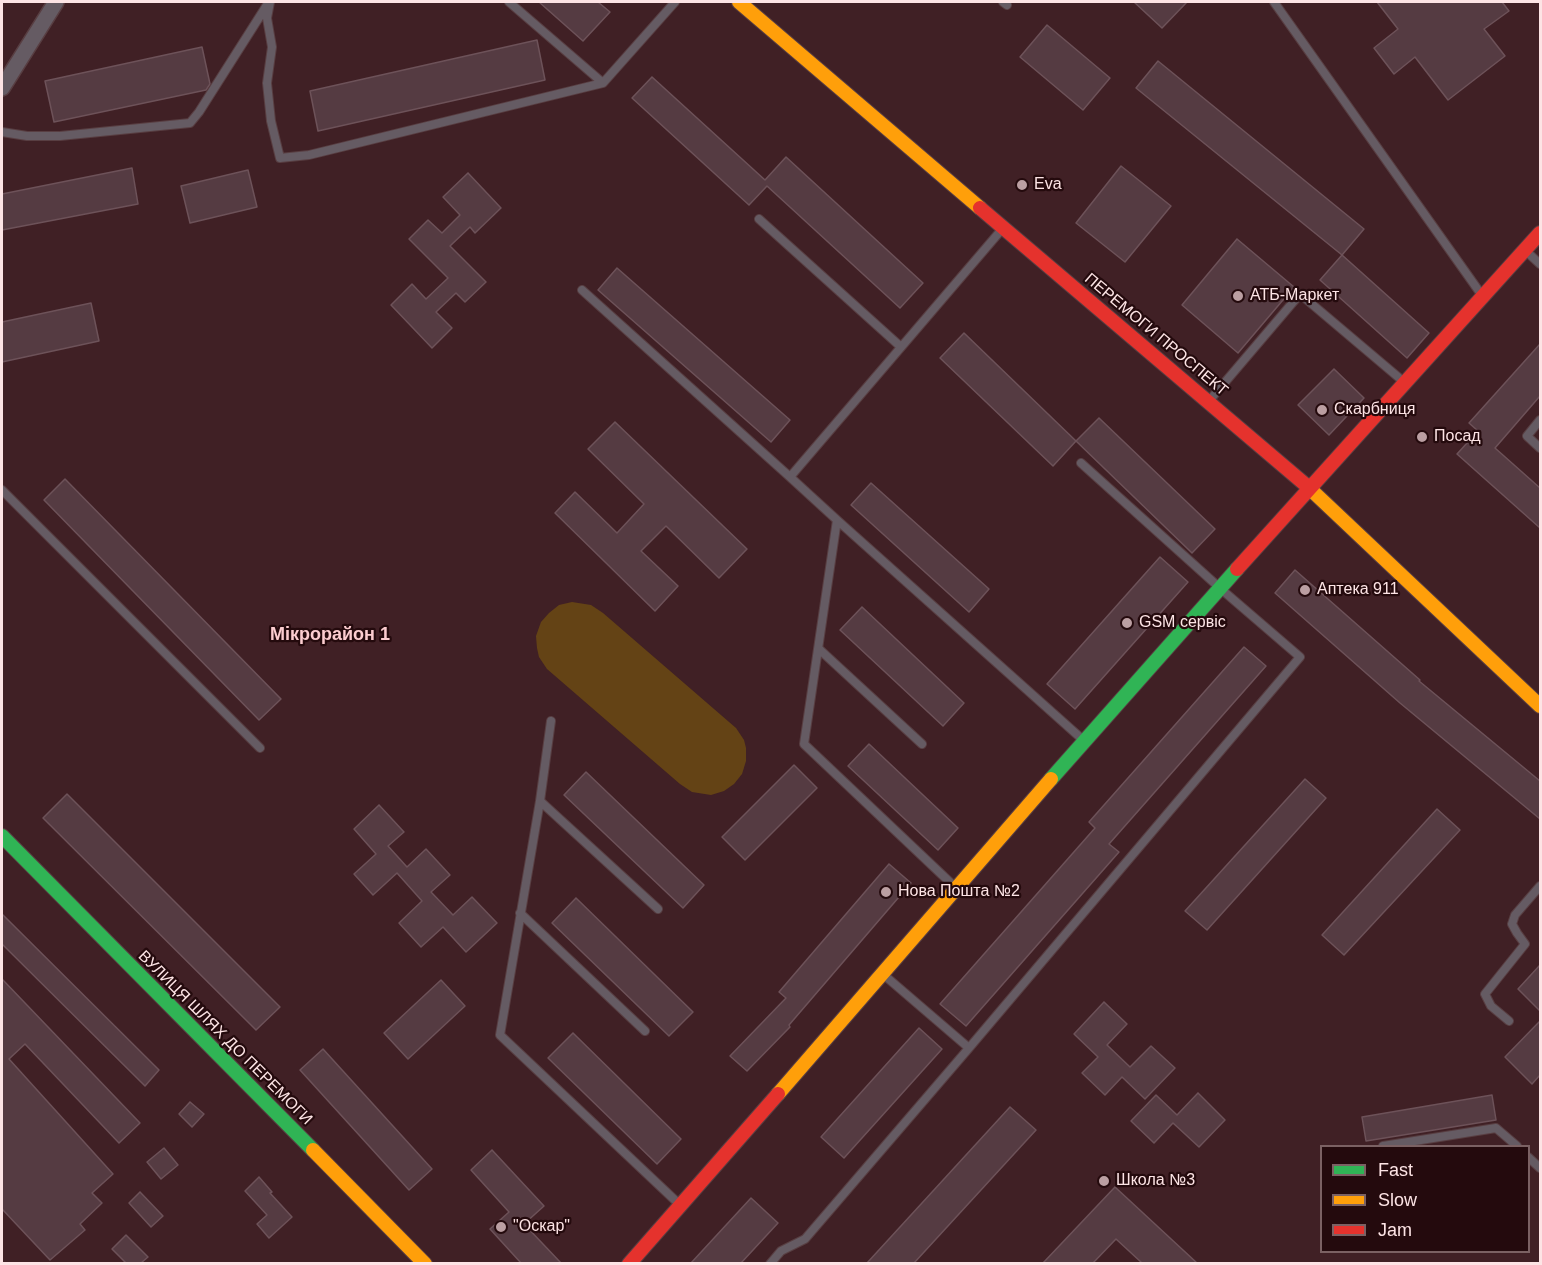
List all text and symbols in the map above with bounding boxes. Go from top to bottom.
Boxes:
place label: Eva [1034,175,1062,195]
marker: Eva [1015,178,1029,192]
street label: ПЕРЕМОГИ ПРОСПЕКТ [1081,269,1231,401]
place label: АТБ-Маркет [1250,286,1339,306]
marker: АТБ-Маркет [1231,289,1245,303]
place label: Скарбниця [1334,400,1415,420]
marker: Скарбниця [1315,403,1329,417]
place label: Посад [1434,427,1481,447]
marker: Посад [1415,430,1429,444]
place label: Аптека 911 [1317,580,1399,600]
marker: Аптека 911 [1298,583,1312,597]
place label: GSM сервіс [1139,613,1226,633]
marker: GSM сервіс [1120,616,1134,630]
district label: Мікрорайон 1 [270,624,390,646]
place label: Нова Пошта №2 [898,882,1020,902]
marker: Нова Пошта №2 [879,885,893,899]
street label: ВУЛИЦЯ ШЛЯХ ДО ПЕРЕМОГИ [134,947,316,1129]
legend [1320,1145,1530,1253]
text: Fast [1378,1160,1413,1180]
place label: Школа №3 [1116,1171,1195,1191]
marker: Школа №3 [1097,1174,1111,1188]
text: Slow [1378,1190,1417,1210]
place label: "Оскар" [513,1217,570,1237]
marker: "Оскар" [494,1220,508,1234]
text: Jam [1378,1220,1412,1240]

